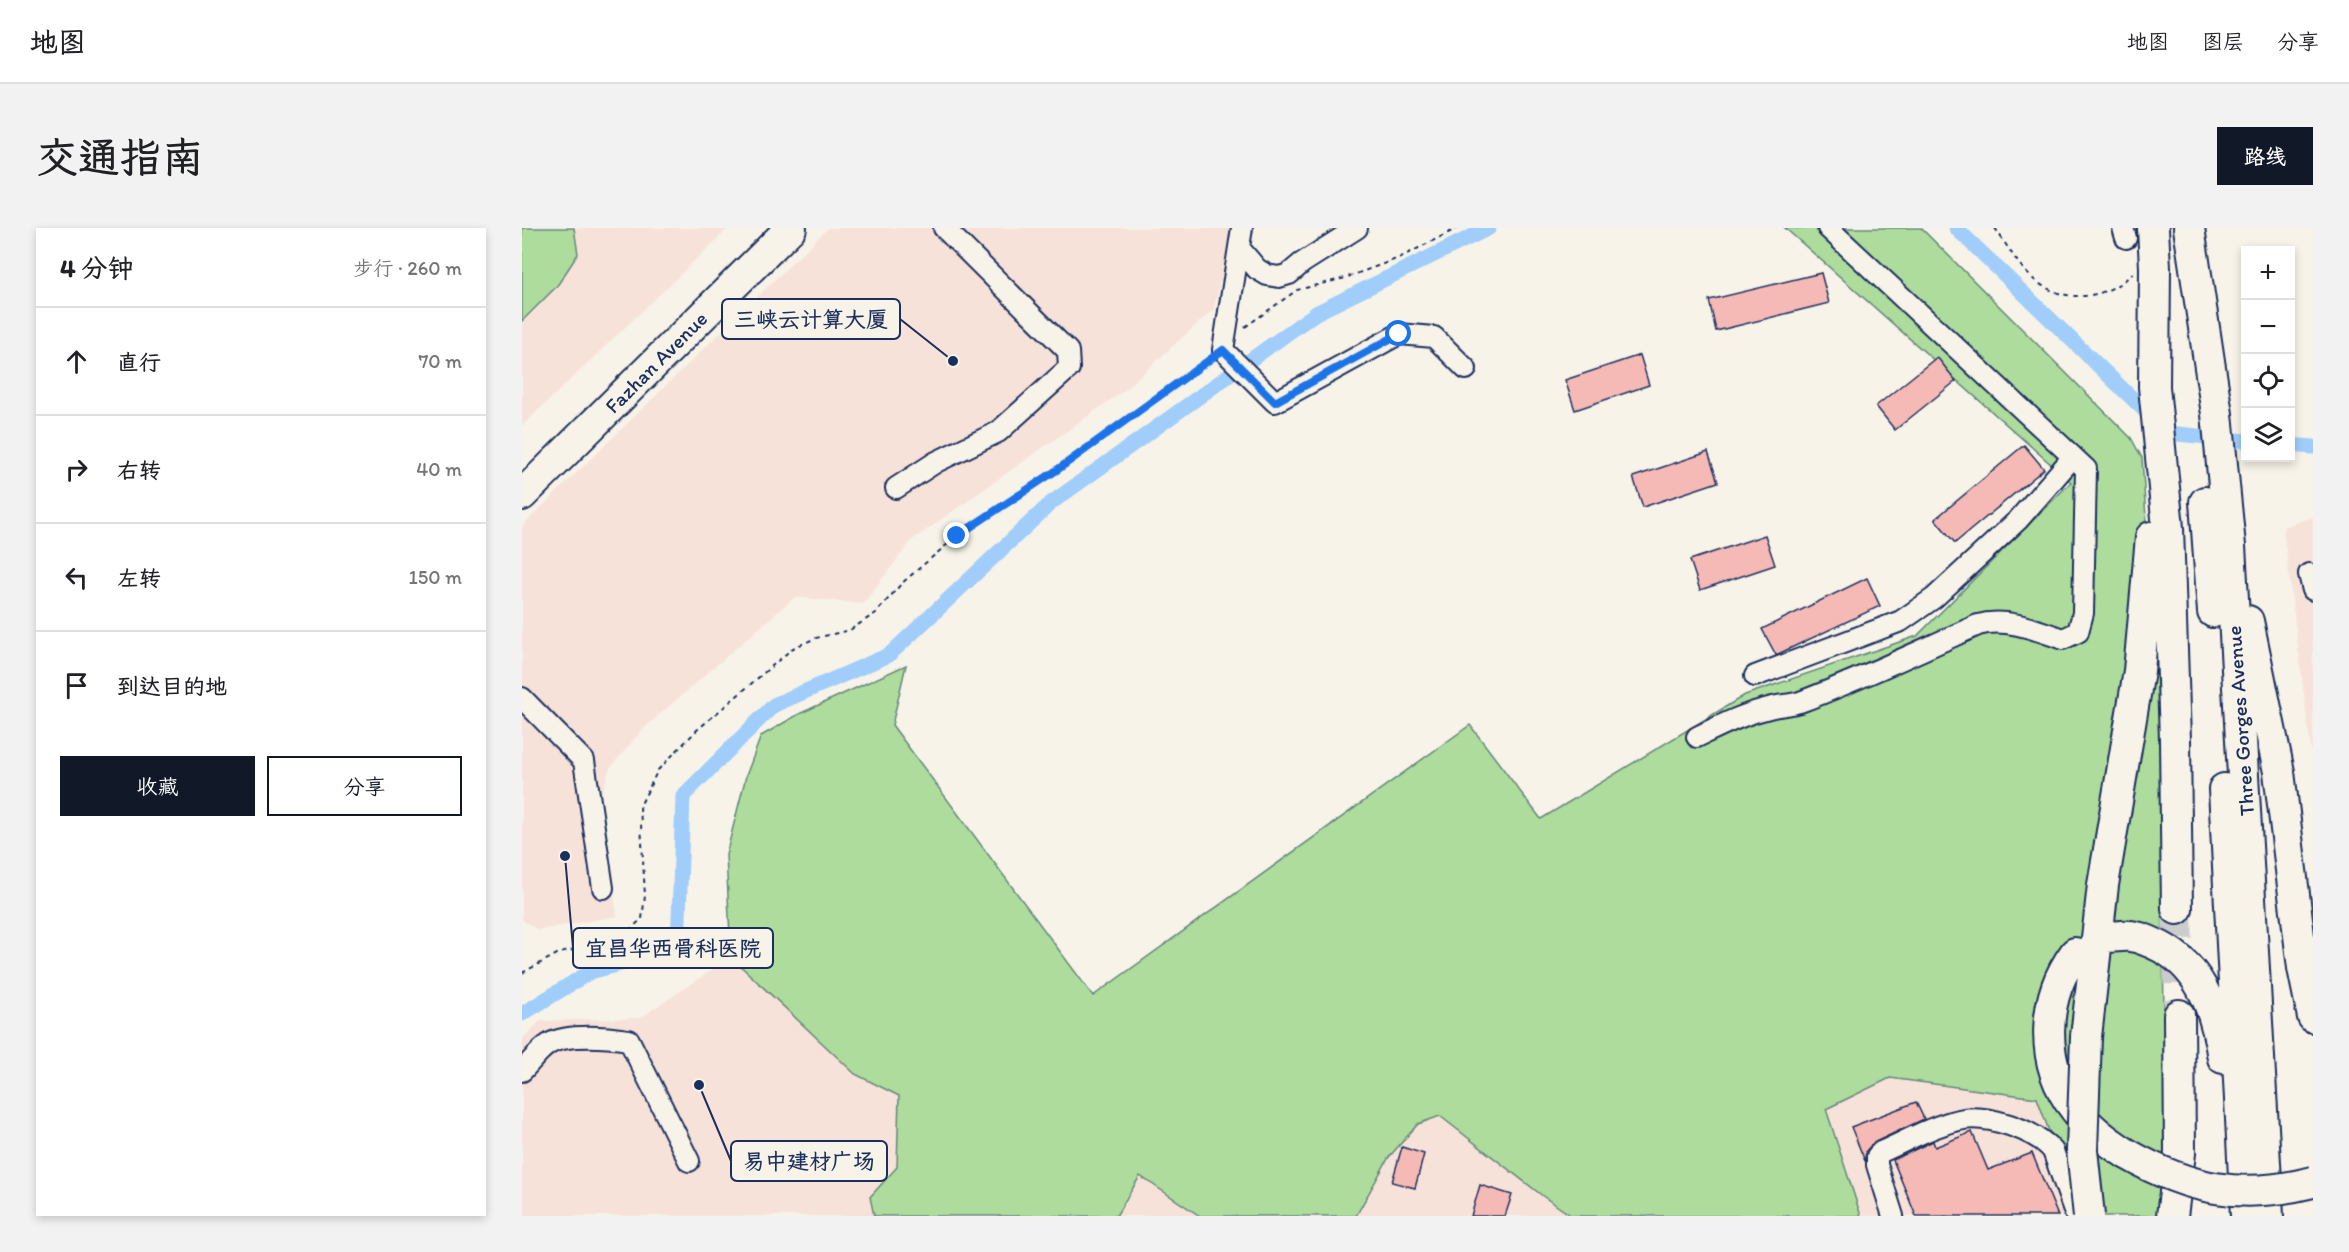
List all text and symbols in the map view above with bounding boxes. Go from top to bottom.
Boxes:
text: 地图 [30,25,86,59]
text: 地图 [2127,29,2169,54]
text: 图层 [2202,29,2244,54]
text: 分享 [2277,29,2319,54]
button: 路线 [2217,127,2313,185]
text: 交通指南 [36,132,204,183]
map controls [2241,246,2295,462]
button: + [2241,246,2295,300]
text: 4 分钟 [60,252,133,284]
text: 步行 · 260 m [353,256,462,280]
callout: 三峡云计算大厦 [722,299,900,339]
button: − [2241,300,2295,354]
street label: Fazhan Avenue [600,306,712,418]
text: 三峡云计算大厦 [734,306,888,333]
route start [1385,320,1411,346]
icon: ahead [60,345,93,378]
text: 直行 [117,349,161,376]
text: 70 m [418,349,462,373]
button: locate [2241,354,2295,408]
button: layers [2241,408,2295,462]
icon: right [60,453,93,486]
text: 右转 [117,457,161,484]
text: 40 m [416,457,462,481]
route end [943,522,969,548]
icon: left [60,561,93,594]
text: 左转 [117,565,161,592]
text: 150 m [409,565,462,589]
street label: Three Gorges Avenue [2221,625,2259,817]
icon: arrive [60,669,93,702]
text: 到达目的地 [117,673,227,700]
button: 收藏 [60,756,255,816]
button: 分享 [267,756,462,816]
callout: 宜昌华西骨科医院 [573,928,773,968]
text: 宜昌华西骨科医院 [585,935,761,962]
callout: 易中建材广场 [731,1141,887,1181]
text: 易中建材广场 [743,1148,875,1175]

